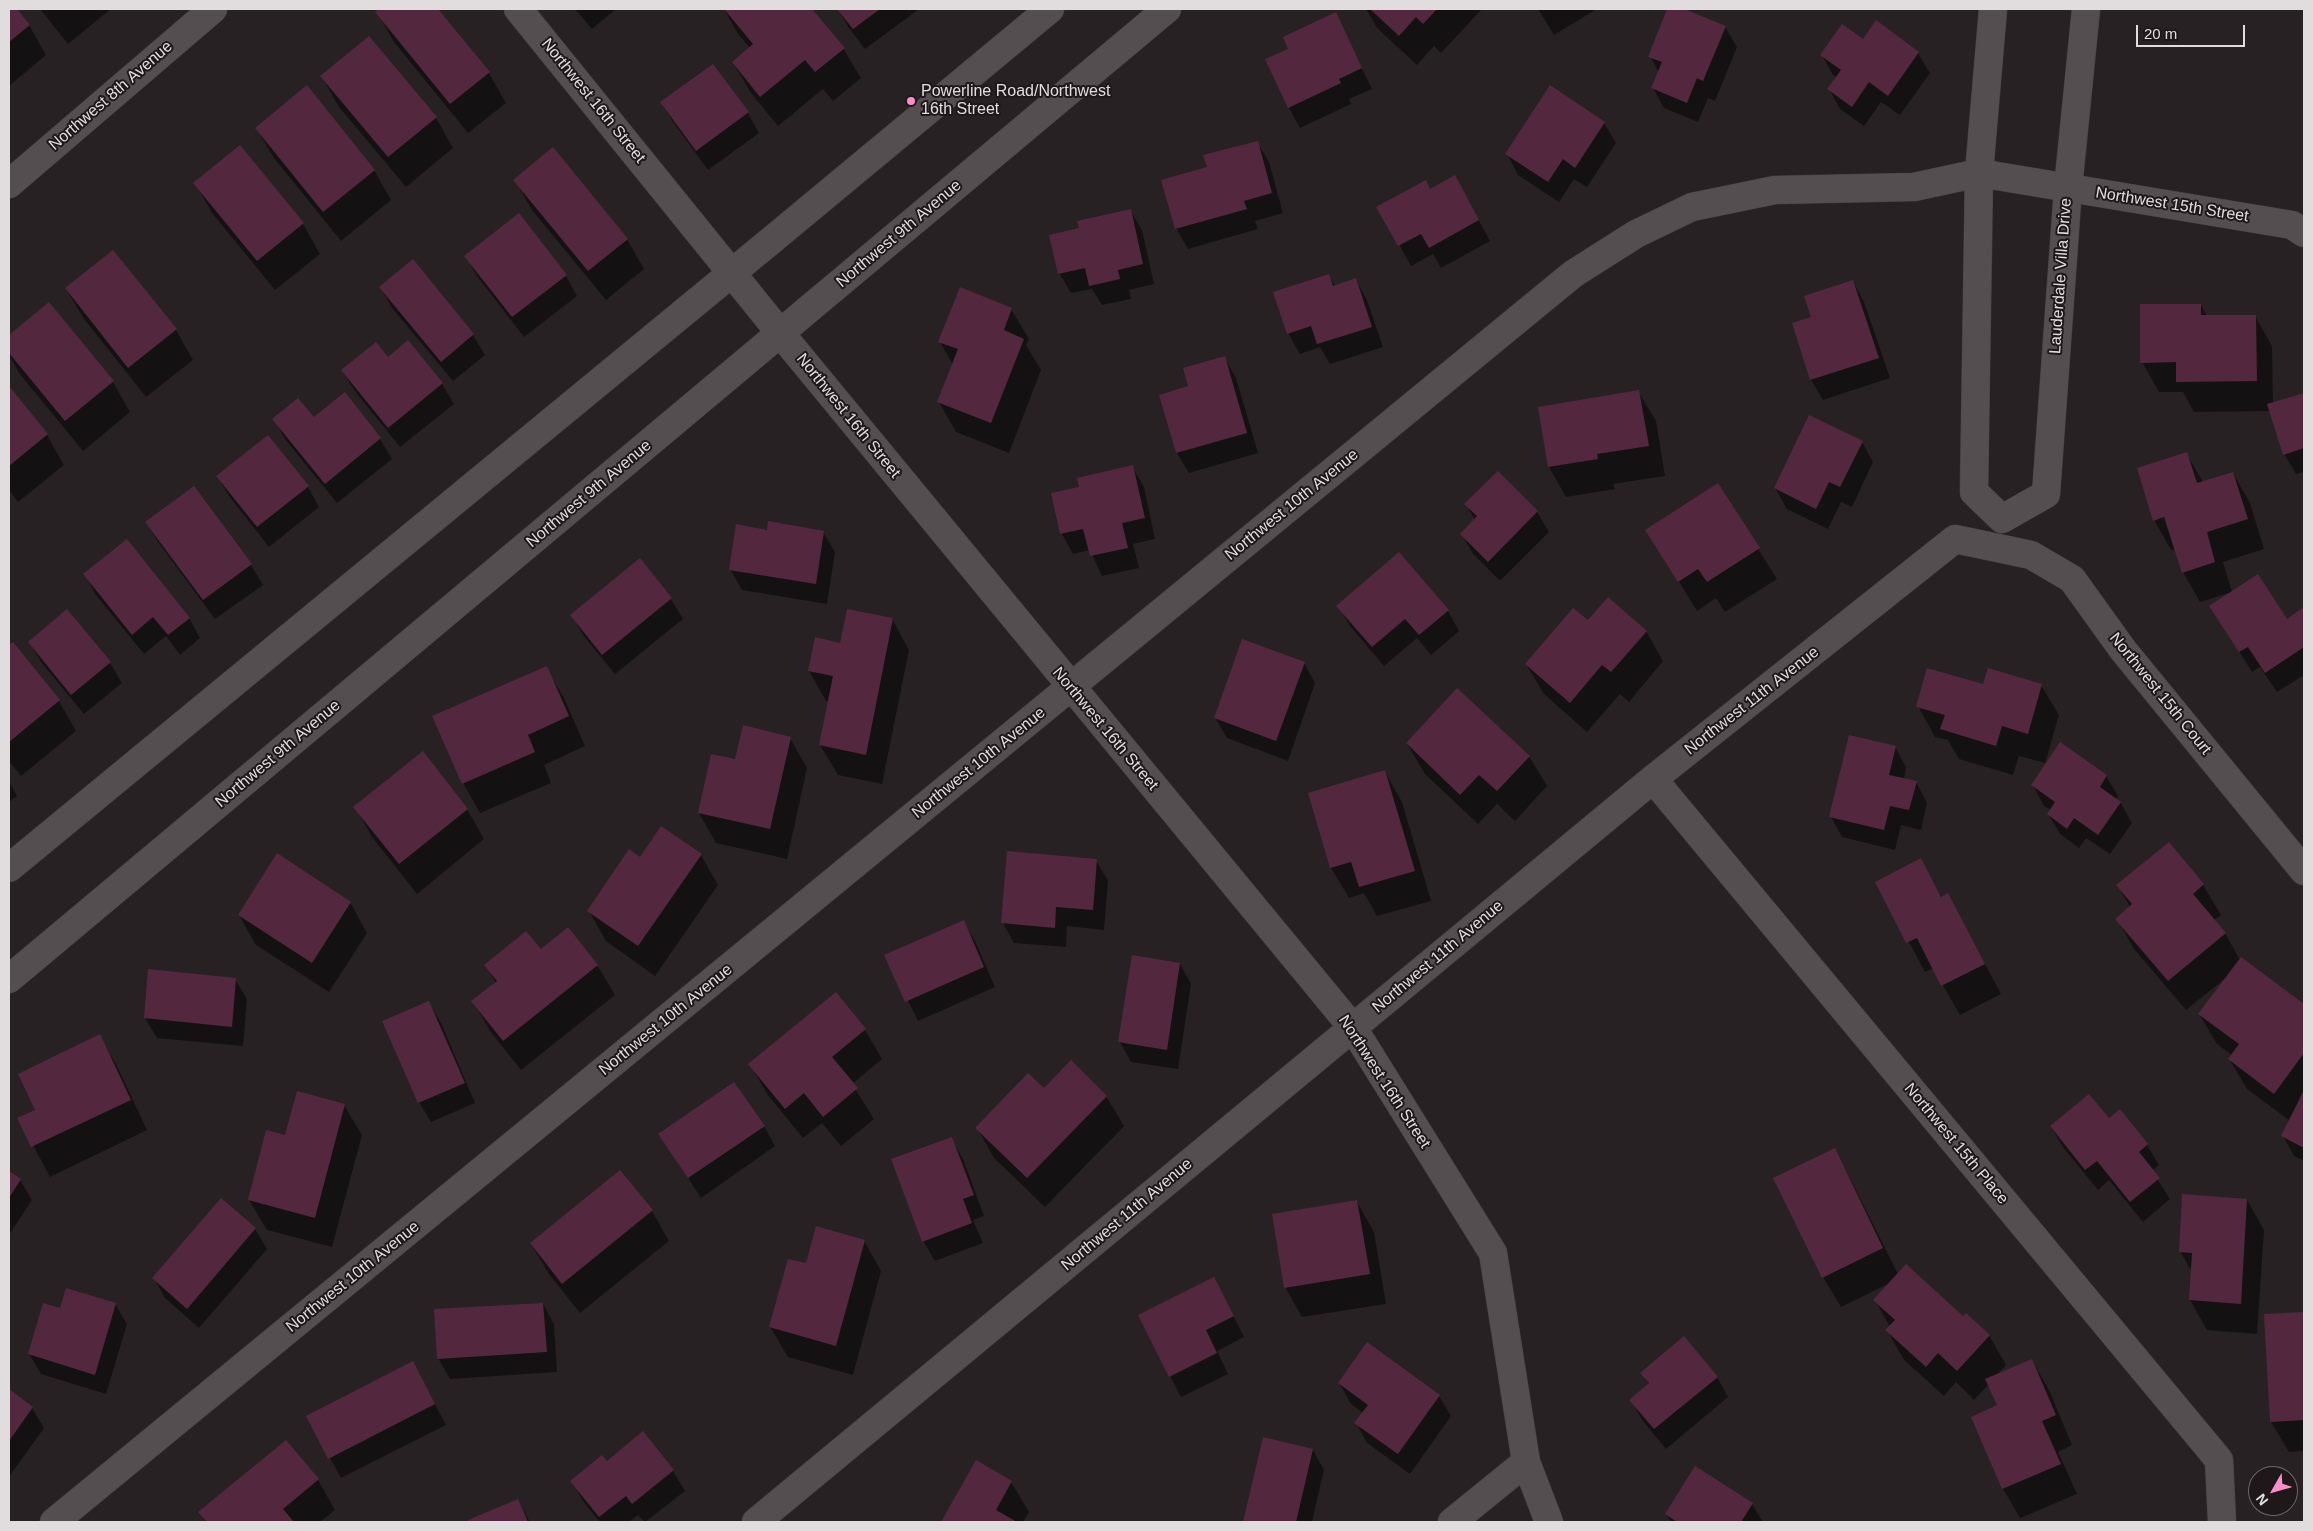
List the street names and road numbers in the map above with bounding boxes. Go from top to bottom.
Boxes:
street label: Northwest 16th Street [537,35,649,167]
street label: Northwest 8th Avenue [45,37,177,155]
street label: Northwest 9th Avenue [833,176,965,292]
street label: Northwest 15th Street [2094,183,2250,227]
street label: Lauderdale Villa Drive [2046,197,2076,355]
street label: Northwest 16th Street [792,350,904,482]
street label: Northwest 9th Avenue [523,436,655,552]
street label: Northwest 10th Avenue [1221,445,1363,565]
street label: Northwest 15th Court [2105,629,2215,759]
street label: Northwest 11th Avenue [1681,643,1823,759]
street label: Northwest 16th Street [1048,664,1162,794]
street label: Northwest 9th Avenue [212,696,344,812]
street label: Northwest 10th Avenue [908,703,1050,823]
street label: Northwest 11th Avenue [1369,897,1507,1017]
street label: Northwest 10th Avenue [595,960,737,1080]
street label: Northwest 16th Street [1334,1012,1434,1152]
street label: Northwest 15th Place [1900,1080,2012,1208]
street label: Northwest 11th Avenue [1058,1155,1196,1275]
street label: Northwest 10th Avenue [282,1217,424,1337]

